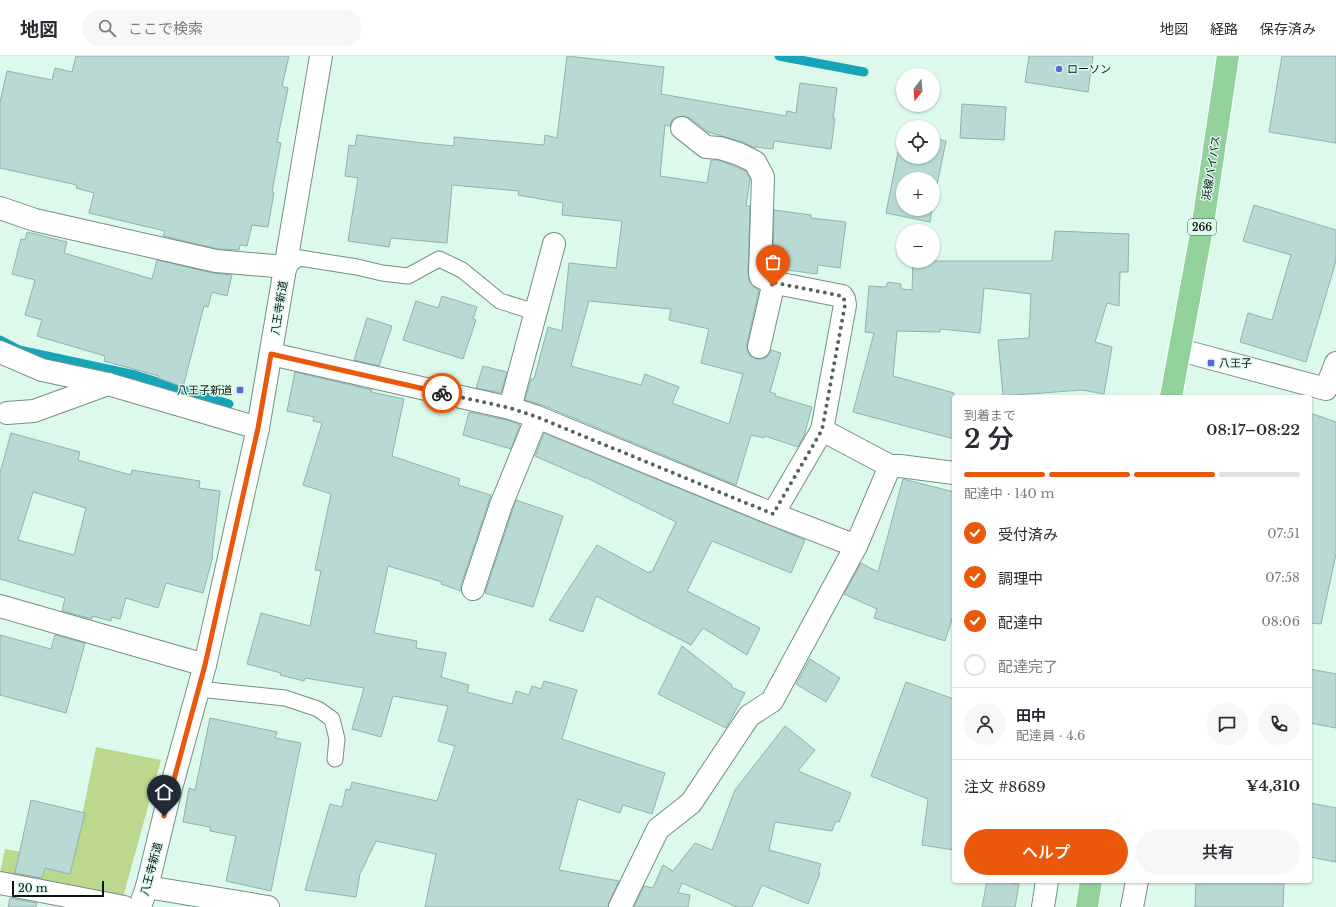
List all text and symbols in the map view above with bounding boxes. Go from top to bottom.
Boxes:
search box [82,10,362,46]
icon: search [96,17,118,39]
text: 地図 [20,18,58,41]
text: ここで検索 [128,19,203,38]
text: 地図 [1160,20,1188,38]
text: 経路 [1210,20,1238,38]
text: 保存済み [1260,20,1316,38]
place label: ローソン [1067,62,1111,76]
marker: ローソン [1054,64,1064,74]
north arrow [896,68,940,112]
map controls [896,68,940,268]
button: locate [896,120,940,164]
street label: 浜線バイパス [1199,134,1223,202]
button: + [896,172,940,216]
road number: 266 [1188,219,1216,235]
button: − [896,224,940,268]
pin [756,245,790,286]
icon: bag [762,251,784,273]
street label: 八王寺新道 [268,280,290,336]
place label: 八王子 [1219,356,1252,370]
marker: 八王子 [1206,358,1216,368]
courier [422,373,462,413]
icon: bike [431,382,453,404]
place label: 八王子新道 [177,383,232,397]
marker: 八王子新道 [235,385,245,395]
text: 到着まで [964,407,1016,424]
text: 08:17–08:22 [1206,420,1300,439]
text: 2 分 [964,423,1014,455]
text: 配達中 · 140 m [964,485,1055,502]
icon: check [964,522,986,544]
text: 受付済み [998,525,1058,544]
text: 07:51 [1267,525,1300,542]
icon: check [964,566,986,588]
text: 調理中 [998,569,1043,588]
text: 07:58 [1265,569,1300,586]
icon: check [964,610,986,632]
text: 配達中 [998,613,1043,632]
text: 08:06 [1261,613,1300,630]
text: 配達完了 [998,657,1058,676]
button: person [964,703,1006,745]
button: chat [1206,703,1248,745]
button: phone [1258,703,1300,745]
text: 田中 [1016,706,1046,725]
text: 配達員 · 4.6 [1016,727,1085,744]
pin [147,775,181,816]
text: ¥4,310 [1246,776,1300,795]
text: 注文 #8689 [964,777,1046,796]
icon: home [153,781,175,803]
button: ヘルプ [964,829,1128,875]
button: 共有 [1136,829,1300,875]
street label: 八王寺新道 [137,841,165,897]
scale bar [12,879,104,898]
text: 20 m [18,881,48,895]

